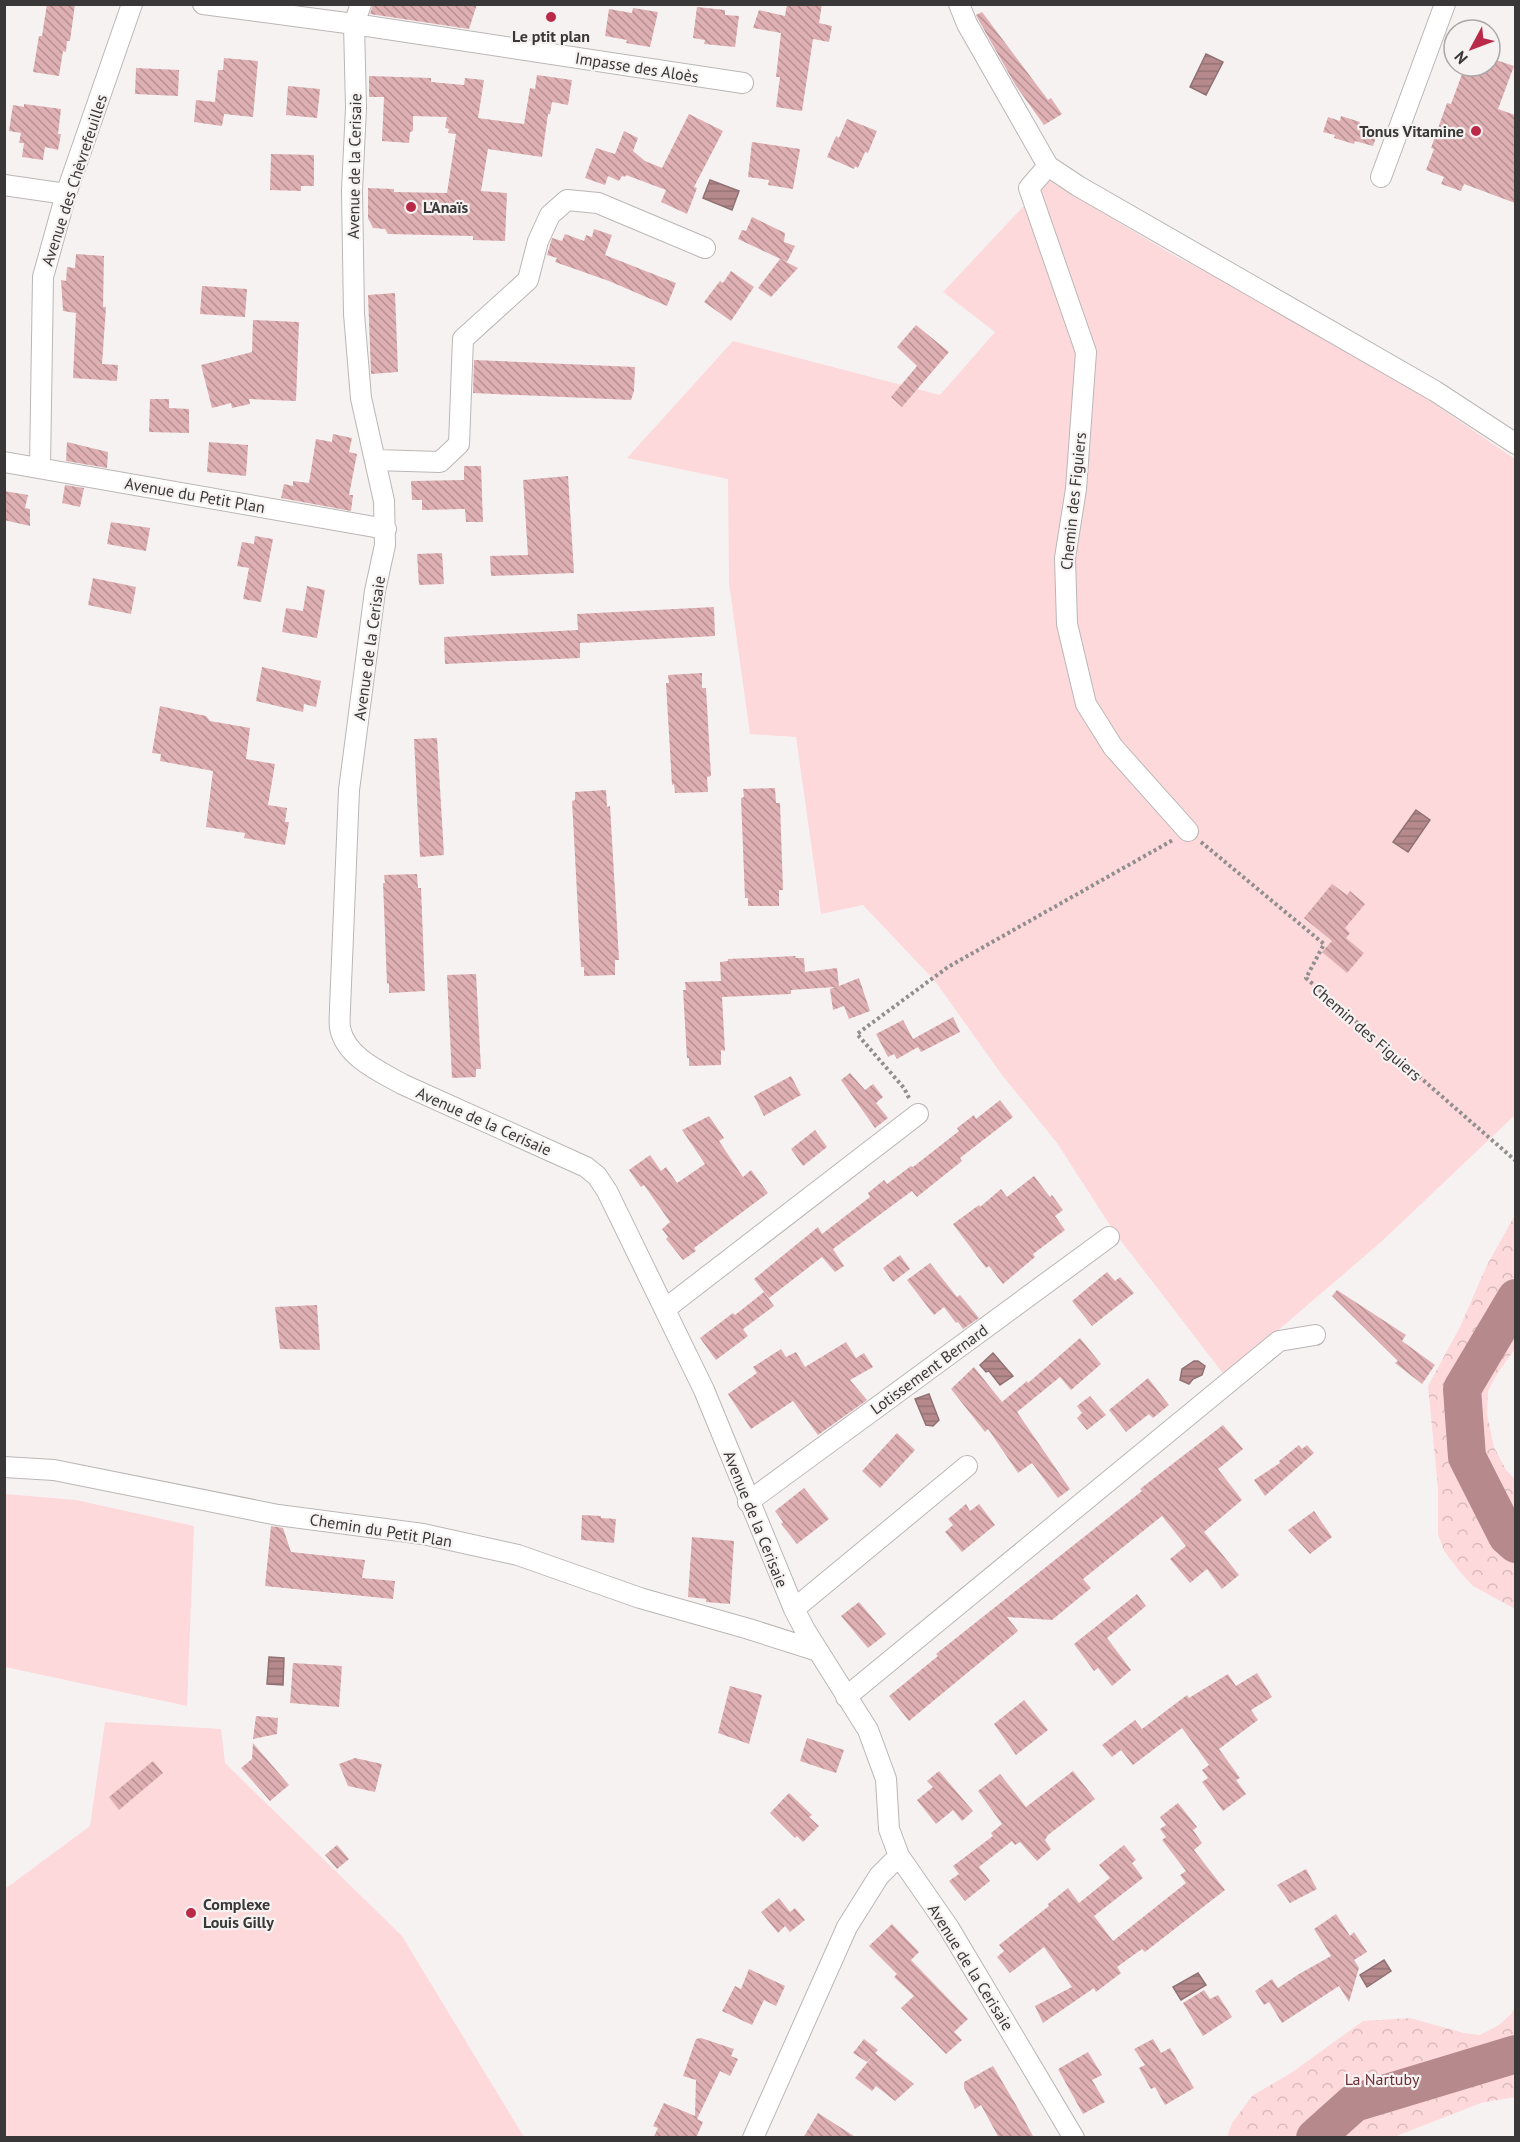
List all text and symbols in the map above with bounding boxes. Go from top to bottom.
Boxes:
marker: Le ptit plan [544,10,558,24]
north arrow [1442,18,1502,78]
place label: Le ptit plan [512,26,590,46]
street label: Impasse des Aloès [574,47,700,87]
text: N [1450,47,1472,68]
street label: Avenue des Chèvrefeuilles [37,91,111,268]
street label: Avenue de la Cerisaie [343,93,365,239]
place label: Tonus Vitamine [1359,121,1464,141]
marker: Tonus Vitamine [1469,124,1483,138]
place label: L'Anaïs [423,197,469,217]
marker: L'Anaïs [404,200,418,214]
street label: Chemin des Figuiers [1056,431,1090,571]
street label: Avenue du Petit Plan [123,473,267,517]
street label: Avenue de la Cerisaie [349,574,389,722]
street label: Chemin des Figuiers [1308,979,1426,1085]
street label: Avenue de la Cerisaie [413,1082,555,1160]
street label: Lotissement Bernard [866,1320,992,1418]
street label: Avenue de la Cerisaie [719,1448,793,1590]
street label: Chemin du Petit Plan [308,1509,454,1551]
place label: Complexe Louis Gilly [203,1894,274,1932]
street label: Avenue de la Cerisaie [924,1900,1018,2034]
marker: Complexe Louis Gilly [184,1906,198,1920]
park label: La Nartuby [1345,2069,1420,2089]

